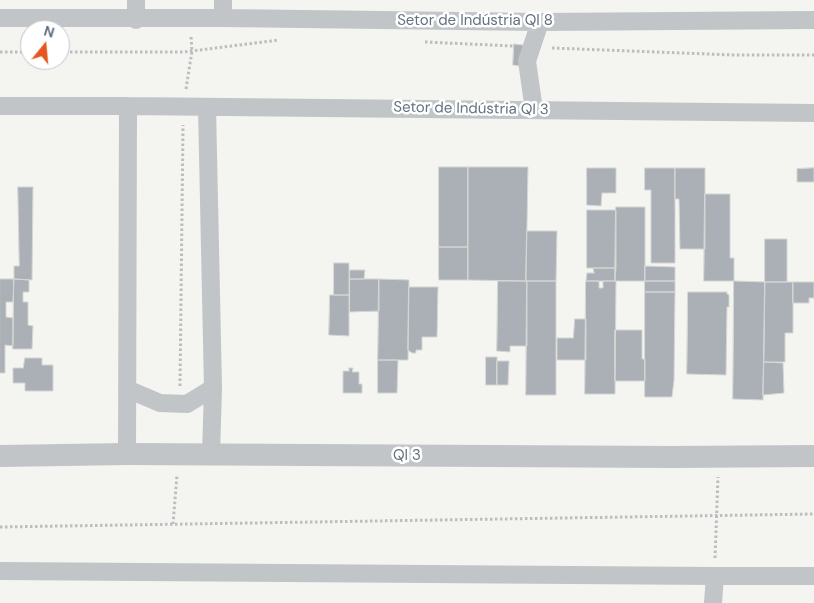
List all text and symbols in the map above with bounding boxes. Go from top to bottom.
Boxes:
street label: Setor de Indústria QI 8 [397,12,553,30]
north arrow [20,20,70,70]
text: N [42,22,57,42]
street label: Setor de Indústria QI 3 [393,99,549,119]
street label: QI 3 [393,447,421,465]

